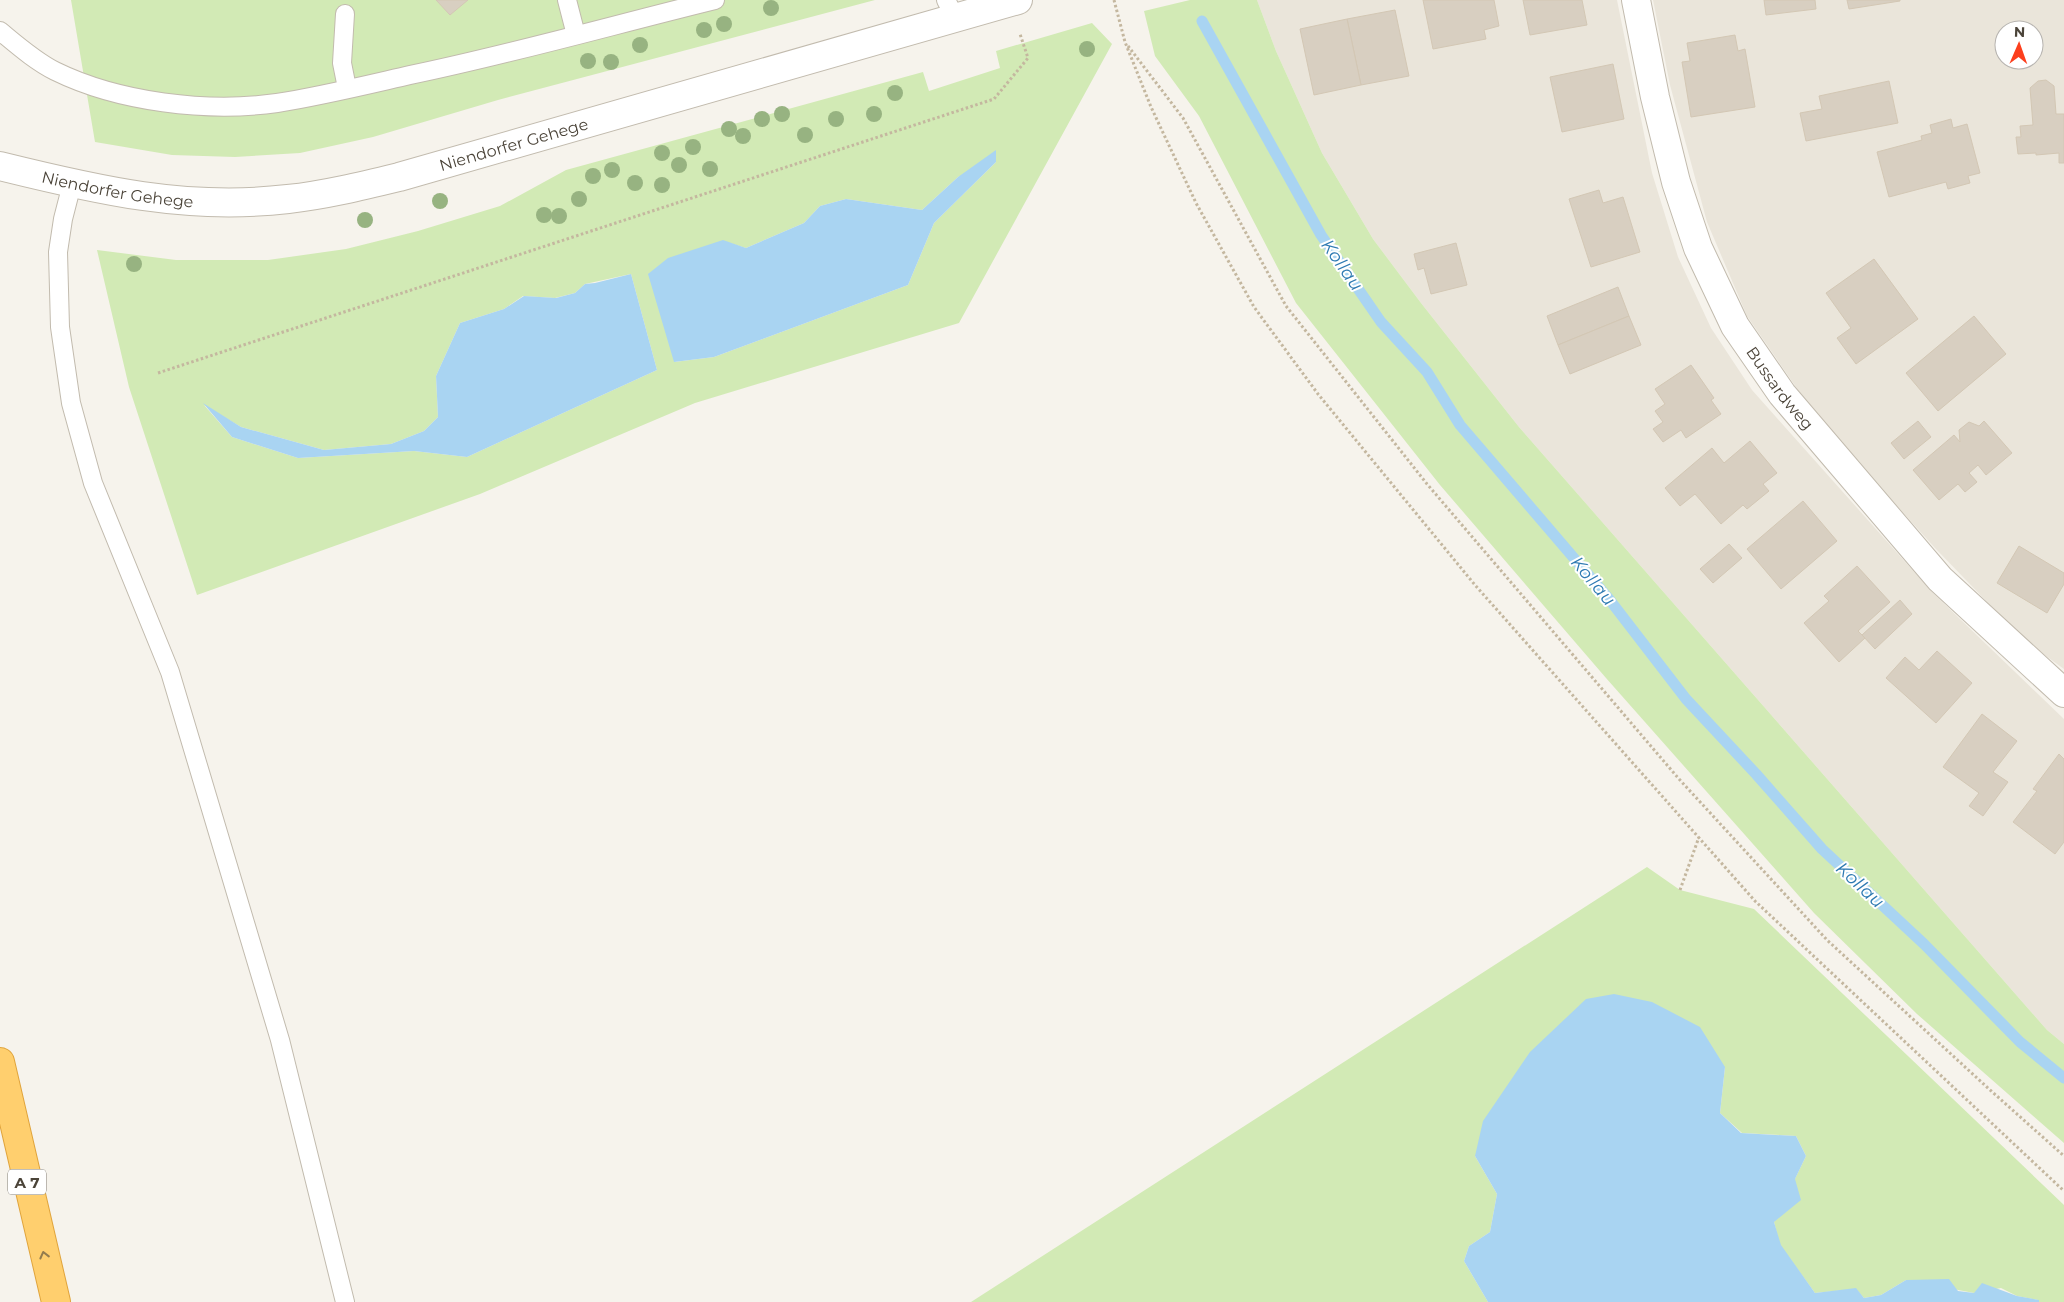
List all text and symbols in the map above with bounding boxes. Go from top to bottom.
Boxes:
north arrow [1994,20,2044,70]
text: N [2013,23,2025,41]
street label: Niendorfer Gehege [437,114,590,175]
street label: Niendorfer Gehege [40,167,194,211]
water label: Kollau [1316,235,1368,295]
street label: Bussardweg [1743,343,1818,433]
water label: Kollau [1566,552,1620,610]
water label: Kollau [1831,857,1889,913]
road number: A 7 [8,1170,46,1194]
one-way arrow [39,1250,50,1259]

